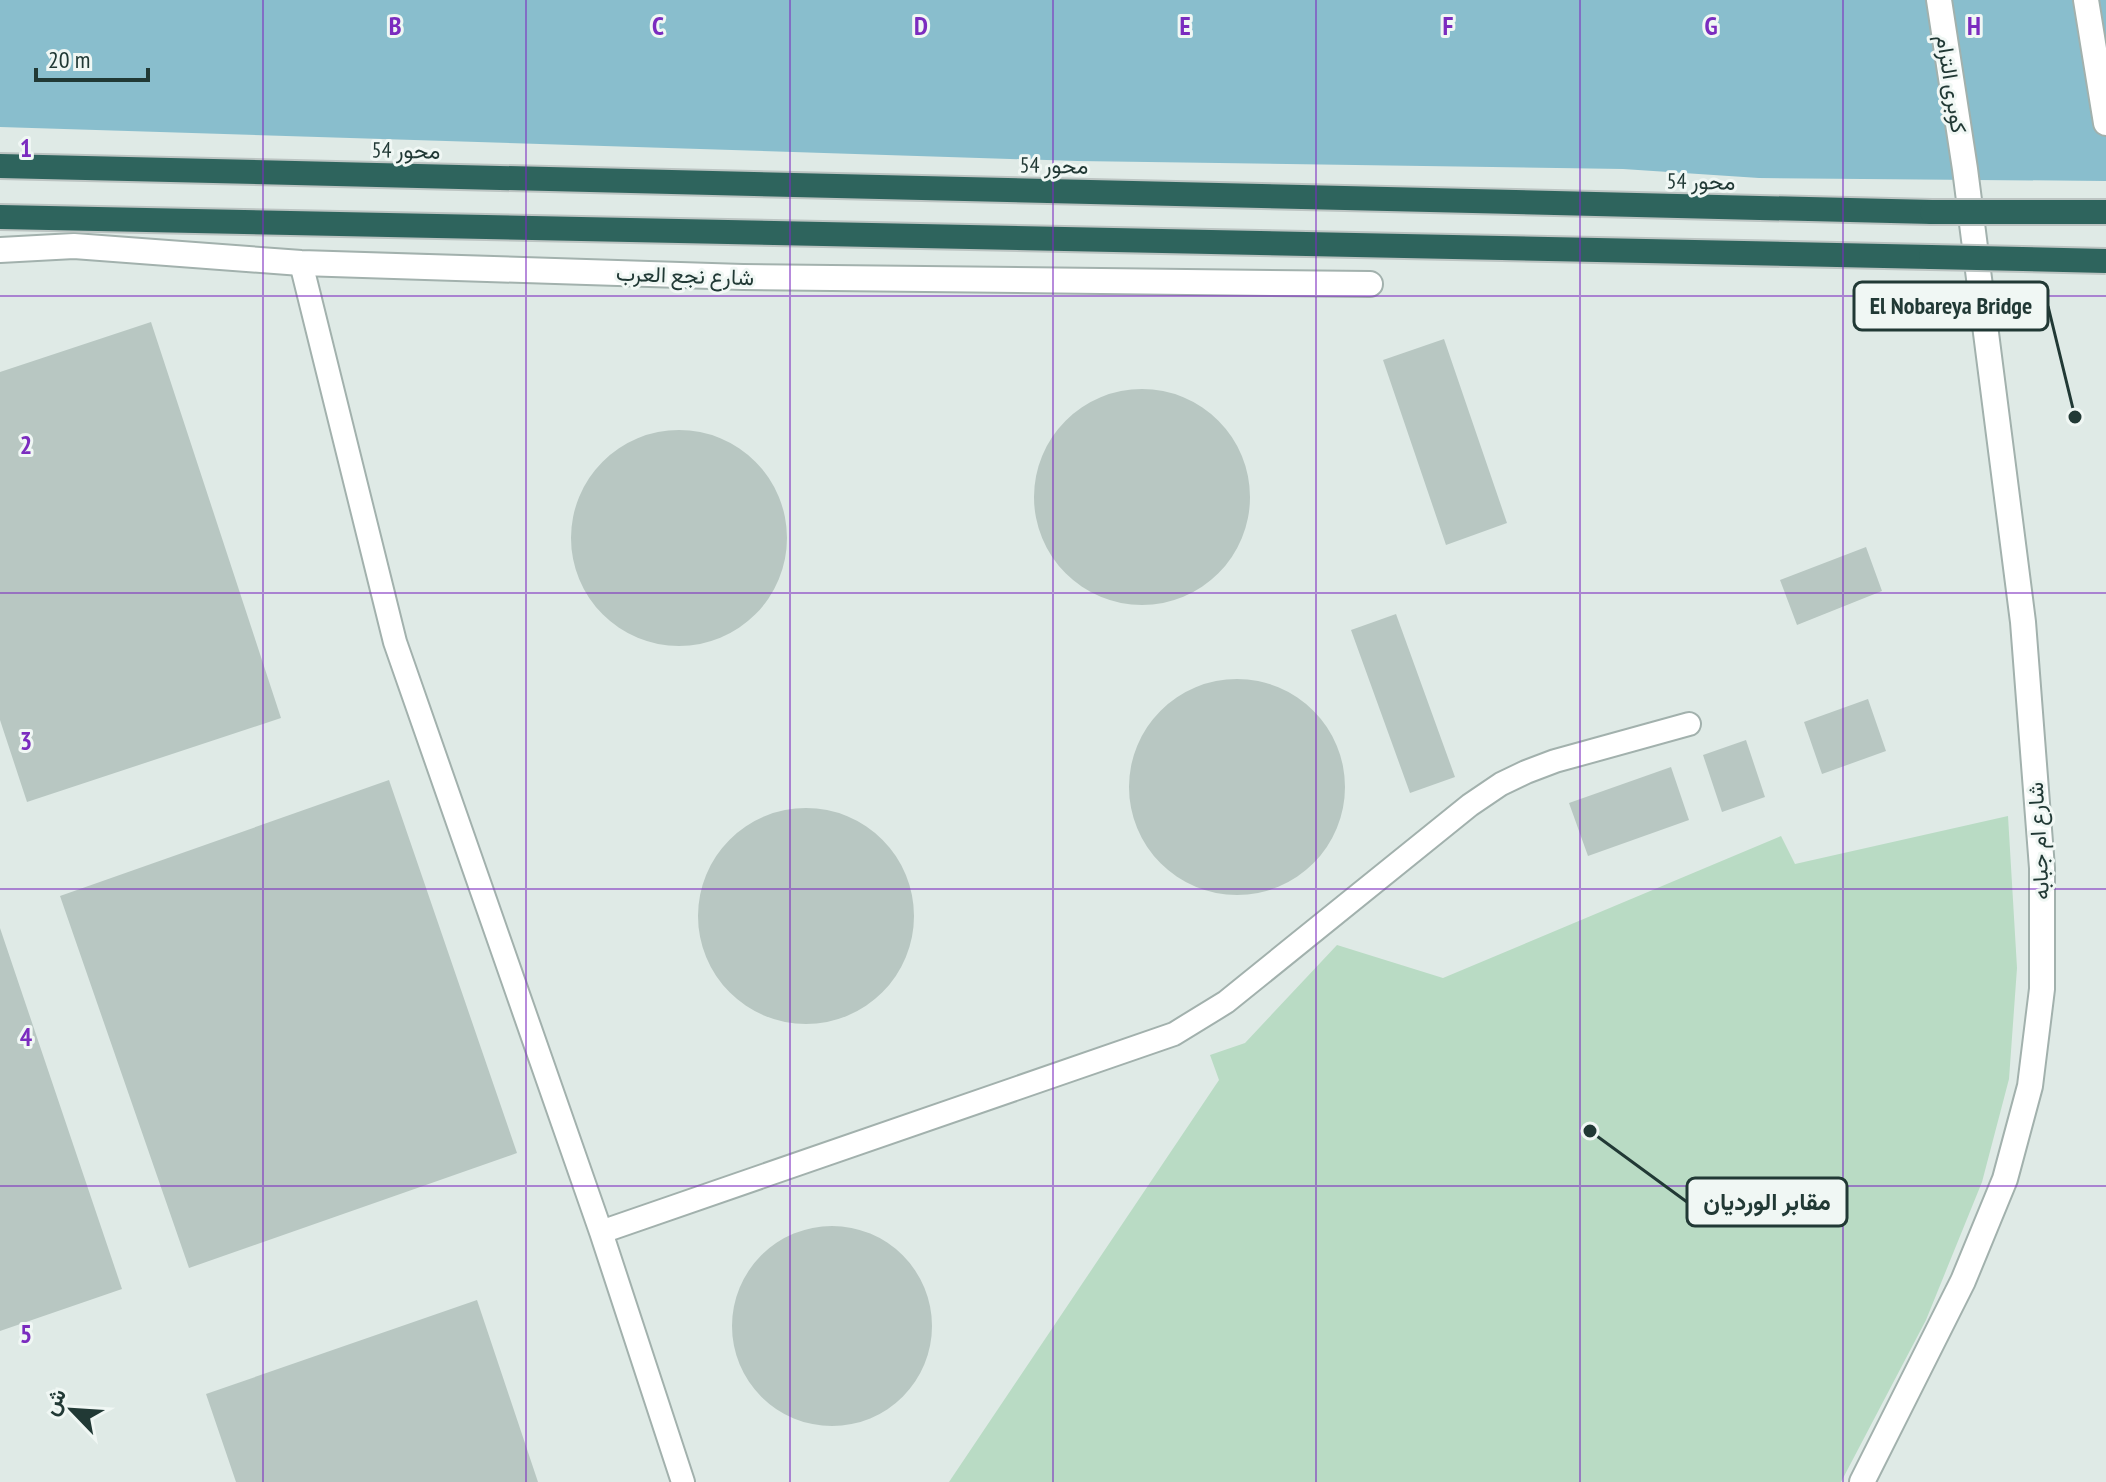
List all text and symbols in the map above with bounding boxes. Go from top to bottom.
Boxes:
text: B [389,9,402,42]
text: C [652,9,664,42]
text: D [914,9,928,42]
text: E [1179,9,1191,42]
text: F [1443,9,1454,42]
text: G [1704,9,1718,42]
text: H [1967,9,1981,42]
scale bar [36,32,148,82]
street label: كوبرى الترام [1929,33,1974,136]
text: 20 m [48,44,90,75]
text: 1 [20,131,32,164]
street label: محور 54 [371,135,441,165]
street label: محور 54 [1019,150,1089,180]
street label: محور 54 [1666,166,1736,196]
street label: شارع نجع العرب [615,259,755,292]
callout: El Nobareya Bridge [1854,282,2048,330]
text: El Nobareya Bridge [1870,290,2032,321]
text: 2 [20,428,32,461]
text: 3 [20,724,32,757]
street label: شارع ام جبابه [2021,781,2056,901]
text: 4 [20,1020,33,1053]
callout: مقابر الورديان [1687,1178,1847,1226]
text: مقابر الورديان [1703,1186,1831,1217]
text: 5 [20,1317,32,1350]
north arrow [32,1370,112,1450]
text: ش [36,1384,72,1419]

